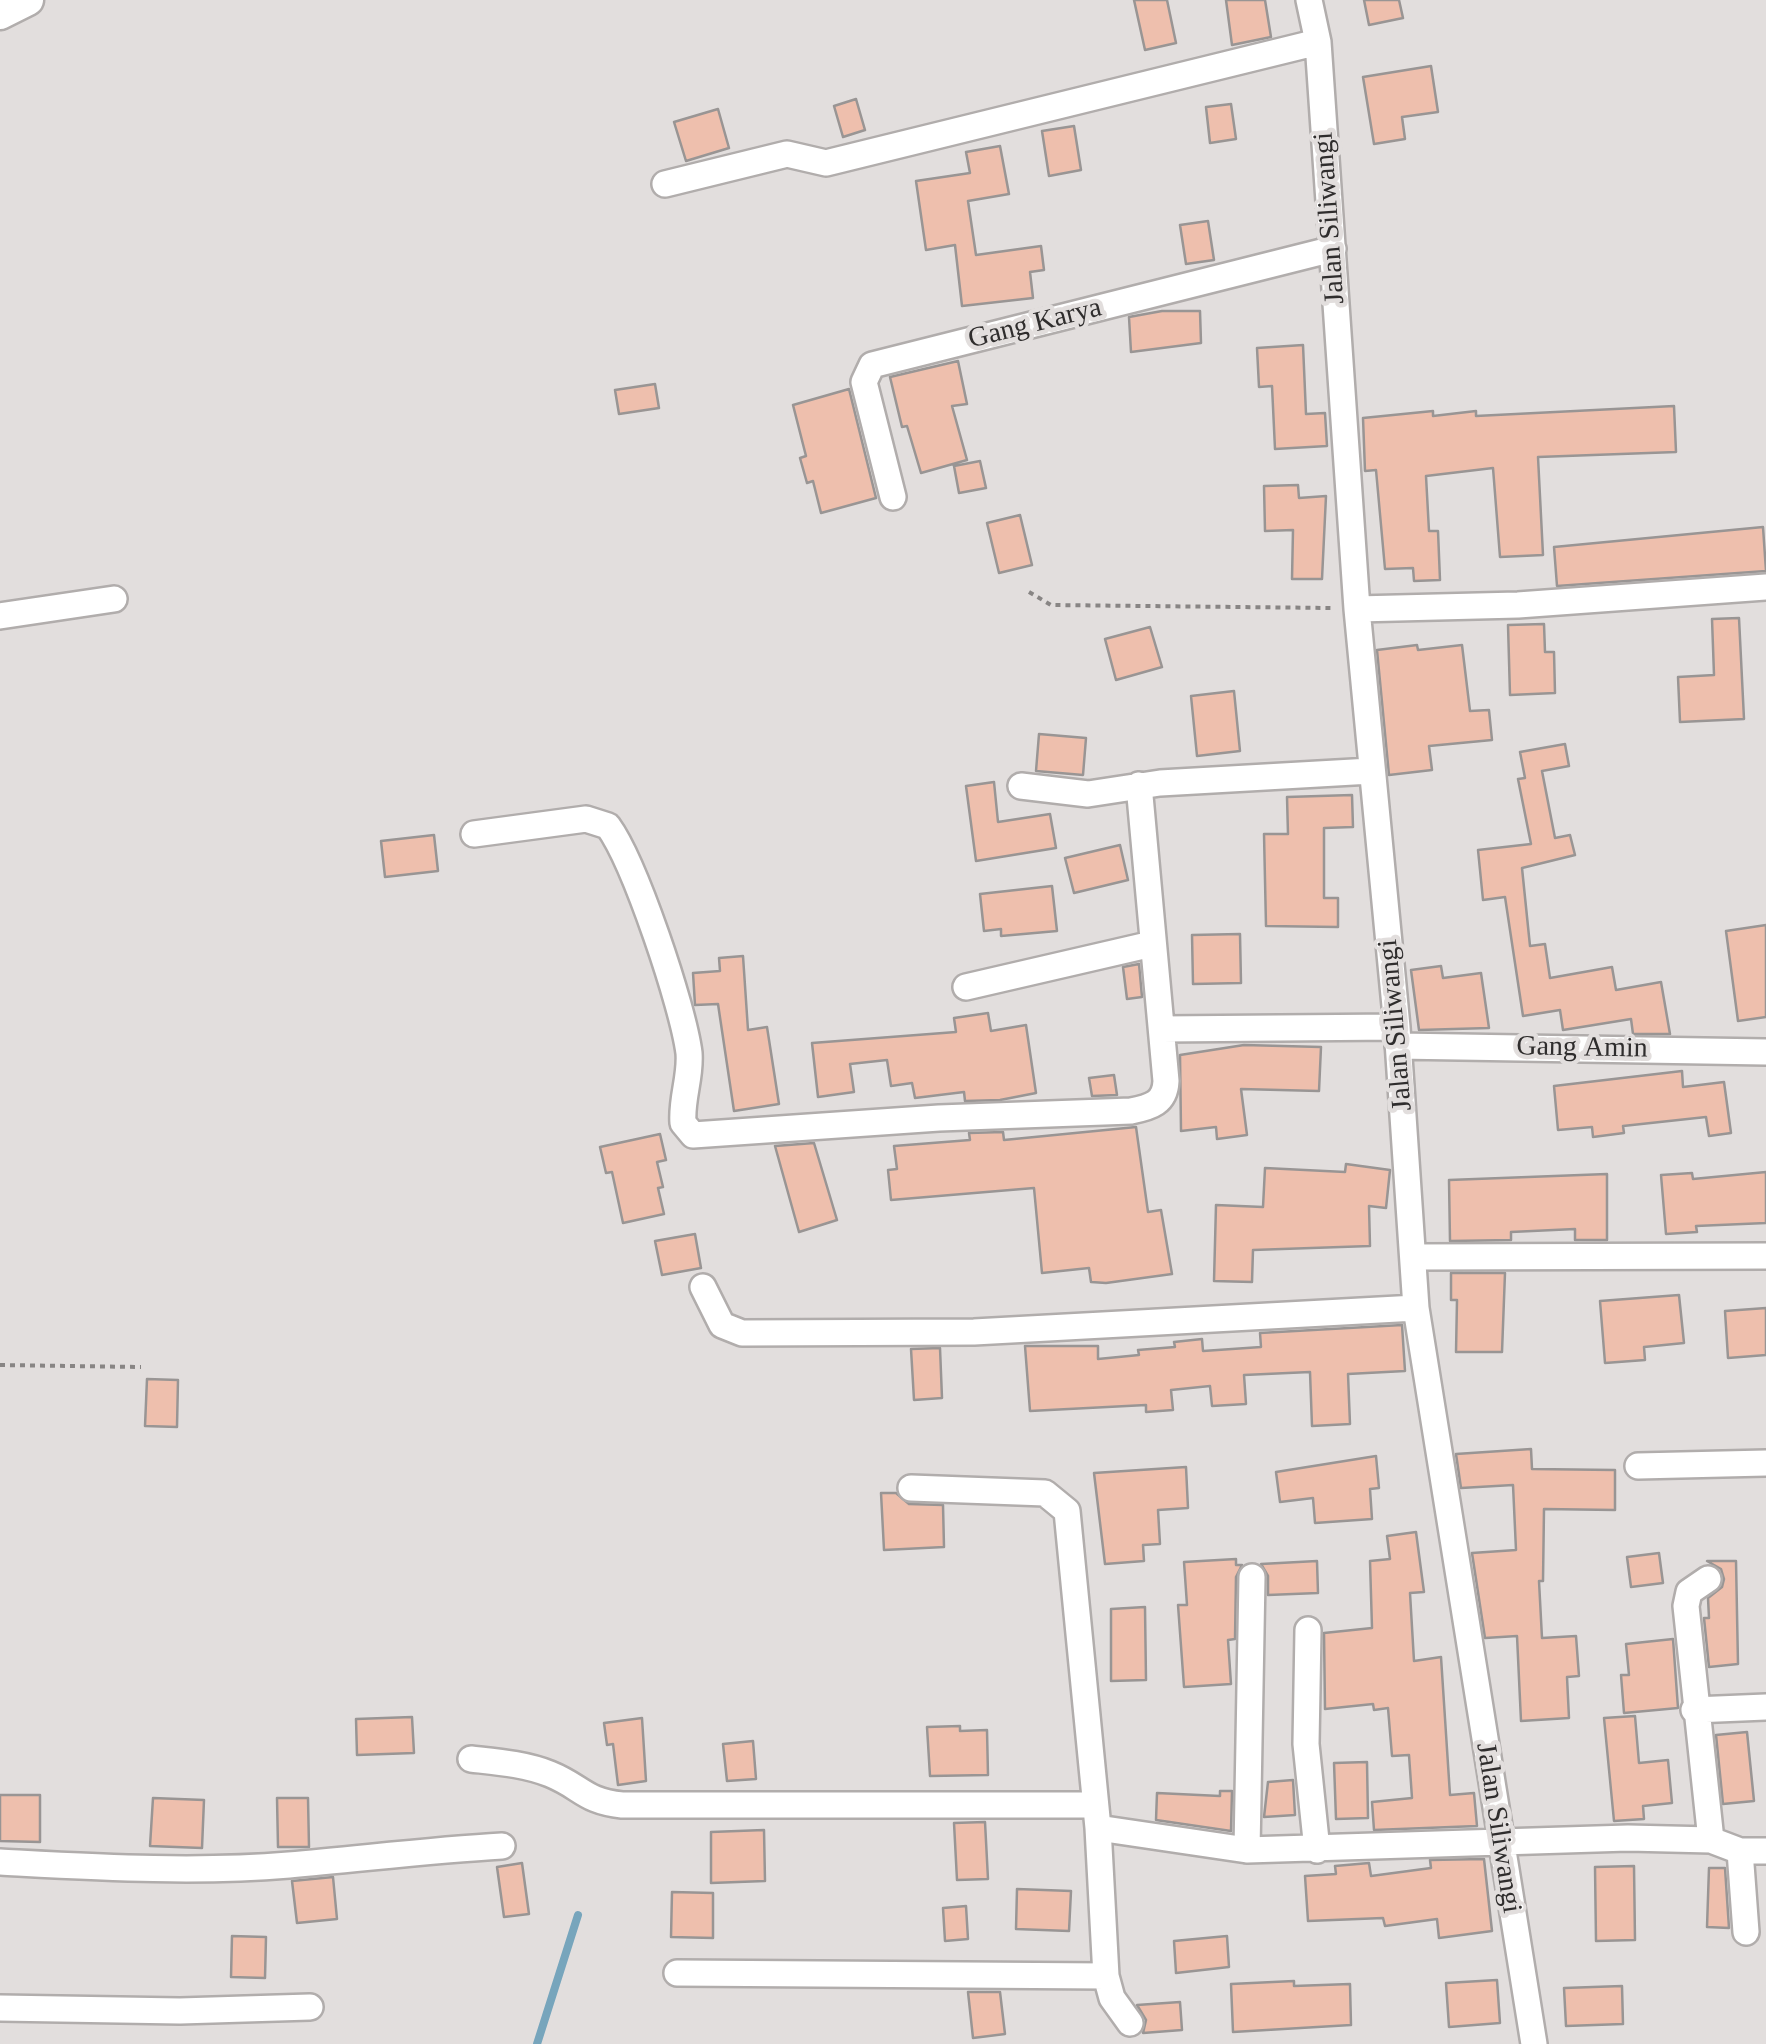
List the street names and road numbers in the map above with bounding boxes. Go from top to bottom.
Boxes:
street label: Jalan Siliwangi [1307,131,1353,305]
street label: Gang Karya [965,291,1105,357]
street label: Jalan Siliwangi [1372,938,1420,1112]
street label: Gang Amin [1516,1030,1648,1066]
street label: Jalan Siliwangi [1468,1740,1528,1916]

